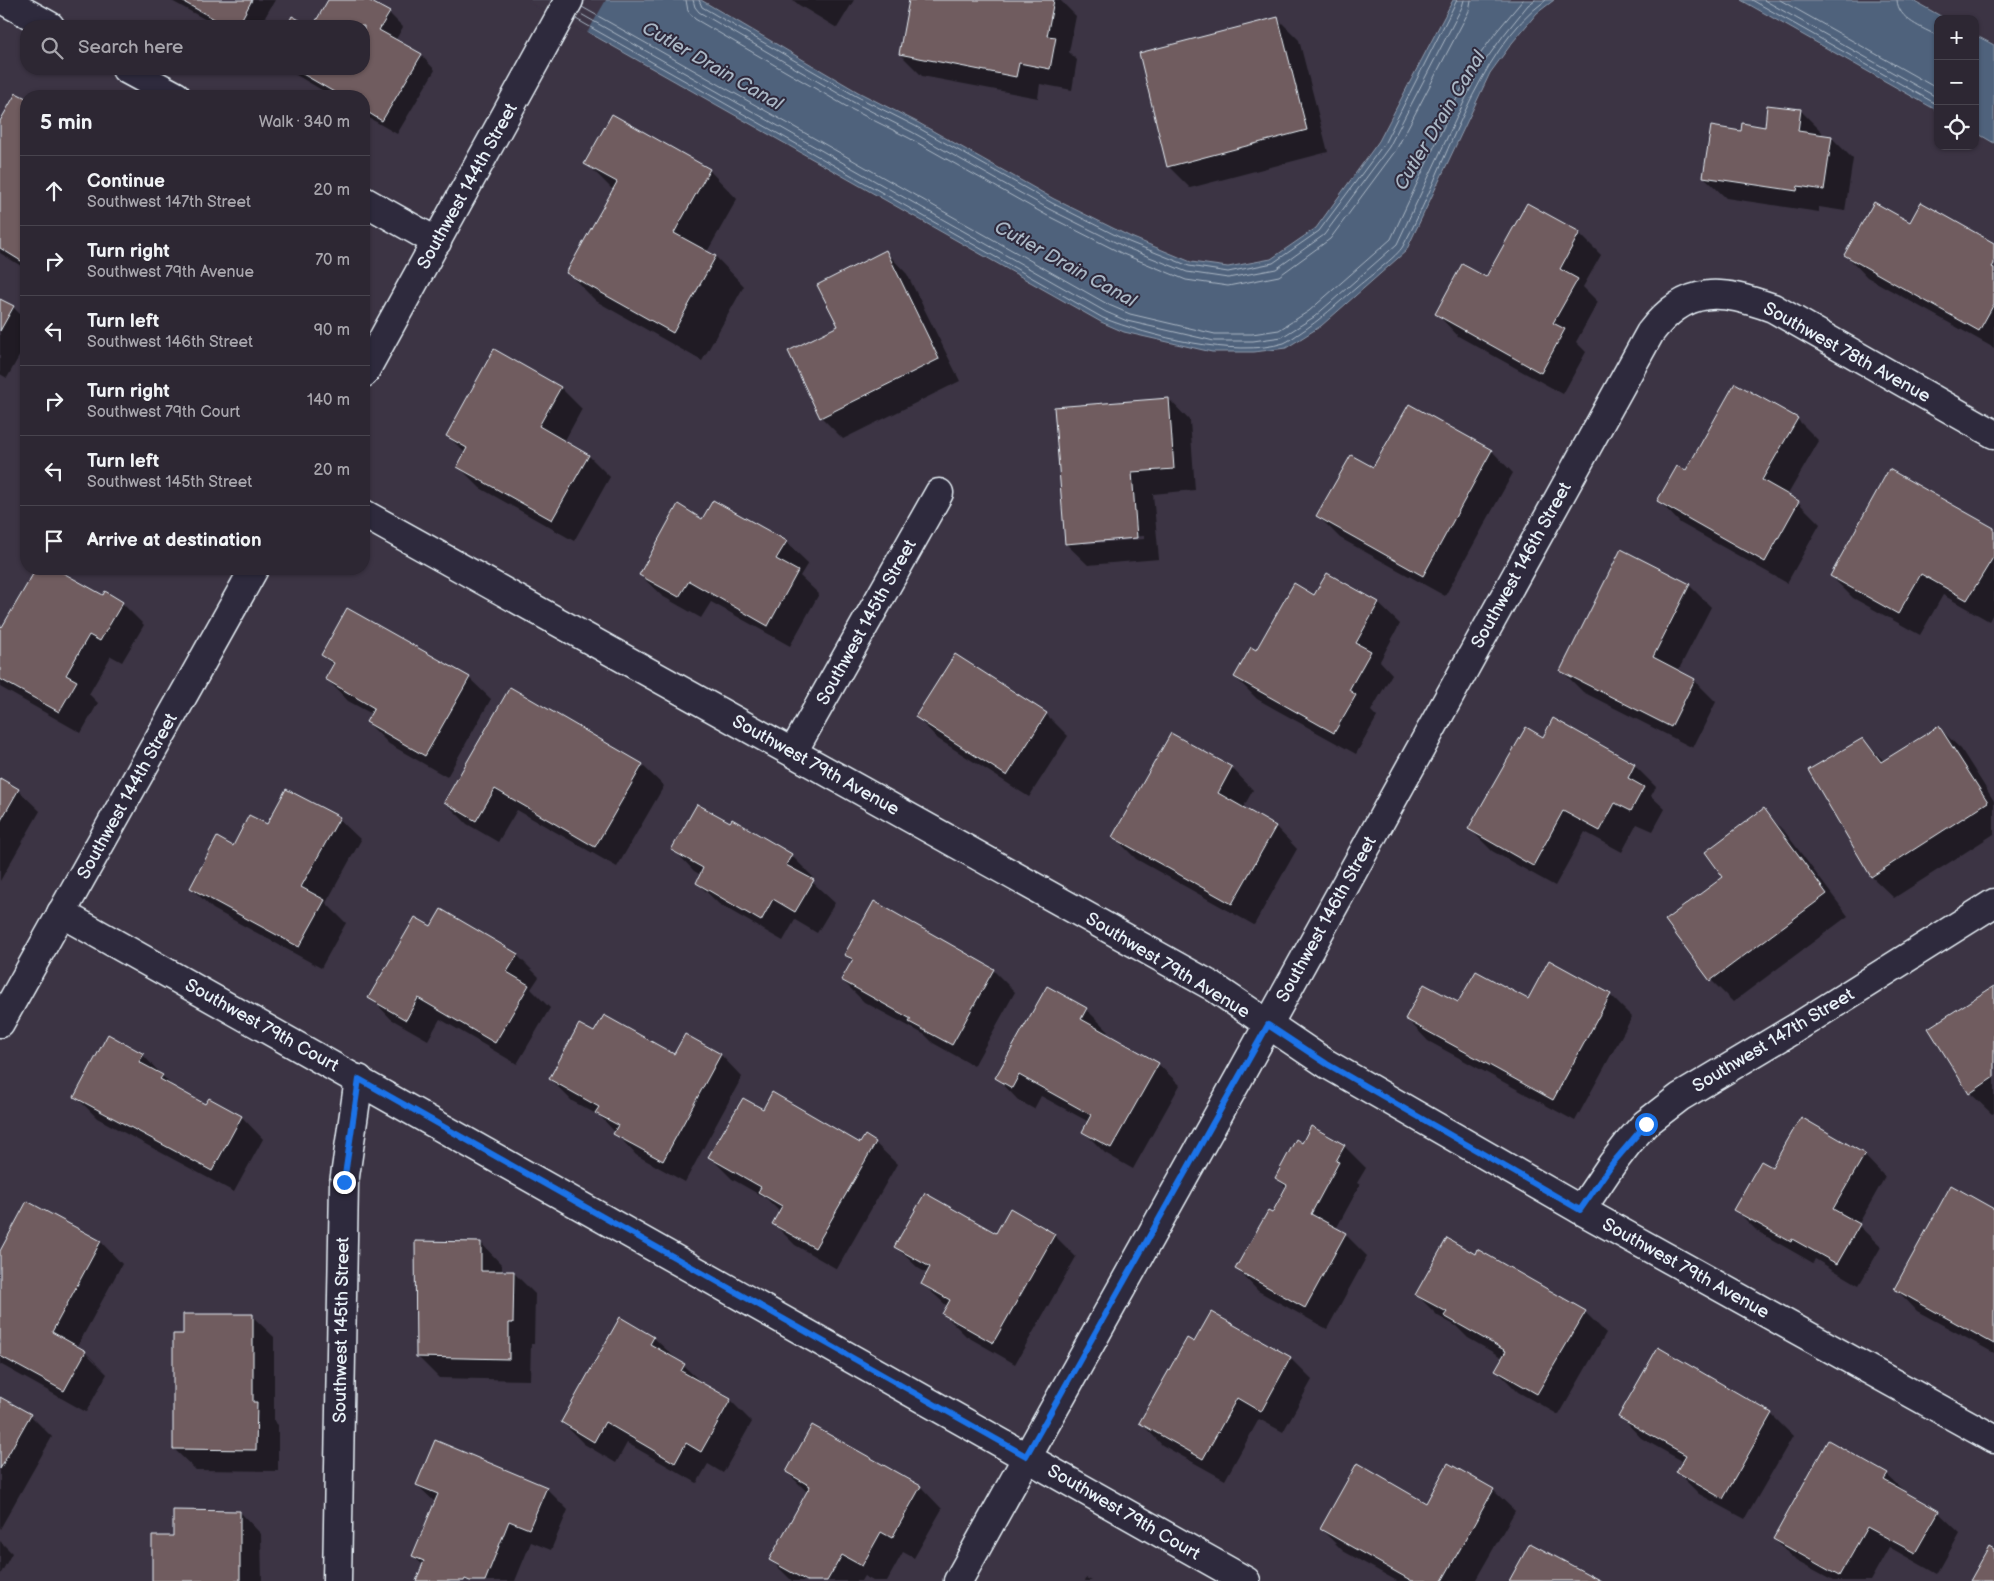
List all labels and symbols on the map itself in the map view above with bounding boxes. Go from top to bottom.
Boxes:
water label: Cutler Drain Canal [638,17,787,116]
water label: Cutler Drain Canal [1390,46,1491,195]
street label: Southwest 144th Street [413,99,522,273]
water label: Cutler Drain Canal [990,216,1141,313]
street label: Southwest 78th Avenue [1760,298,1934,407]
street label: Southwest 146th Street [1467,478,1576,652]
street label: Southwest 145th Street [812,535,921,709]
street label: Southwest 144th Street [73,709,182,883]
street label: Southwest 79th Avenue [729,711,903,820]
street label: Southwest 146th Street [1272,832,1381,1006]
street label: Southwest 79th Avenue [1082,908,1254,1023]
street label: Southwest 79th Court [181,974,343,1077]
street label: Southwest 147th Street [1689,984,1858,1097]
route start [1635,1113,1658,1136]
route end [333,1171,356,1194]
street label: Southwest 79th Avenue [1599,1214,1773,1323]
street label: Southwest 145th Street [329,1236,354,1423]
street label: Southwest 79th Court [1044,1460,1204,1565]

